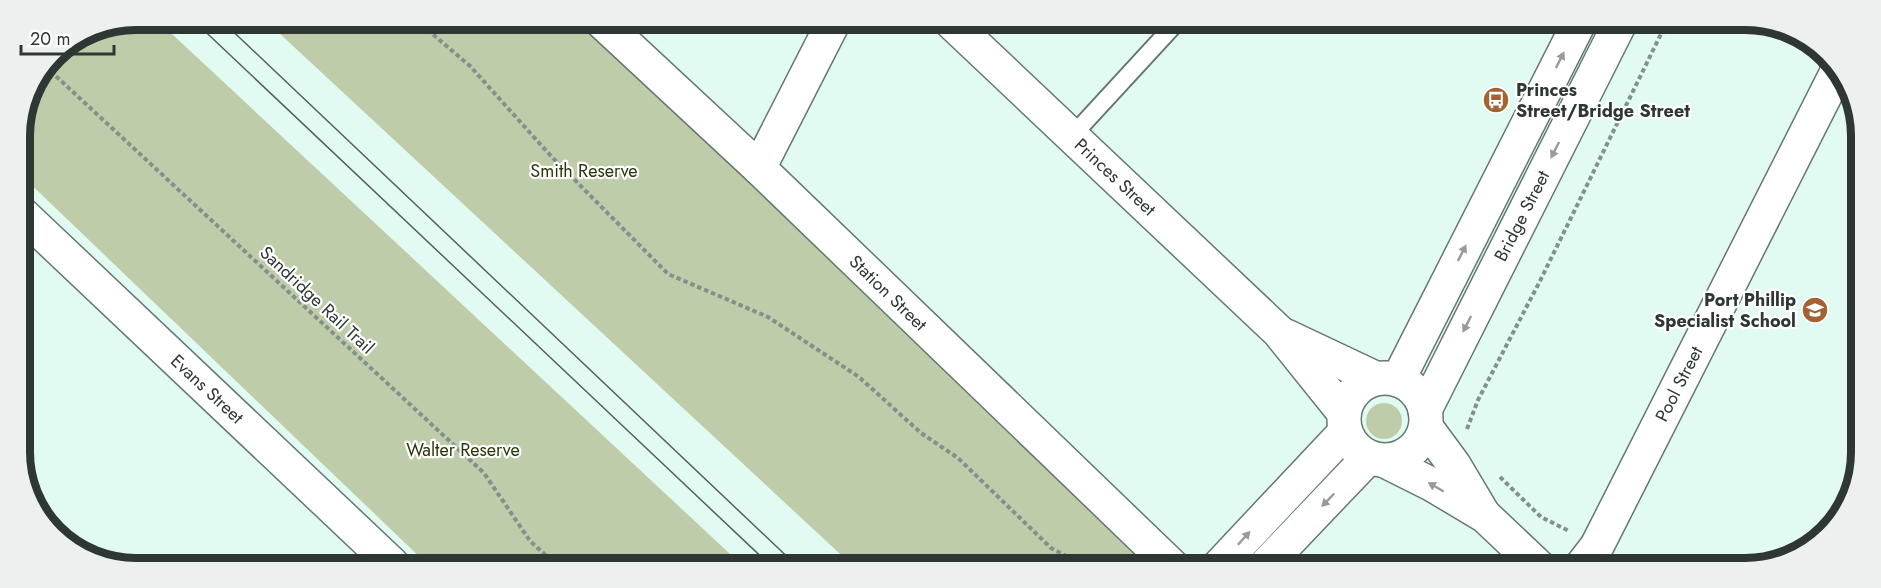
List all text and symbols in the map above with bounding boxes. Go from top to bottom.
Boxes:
scale bar [21,18,114,56]
text: 20 m [30,26,70,52]
one-way arrow [1555,52,1565,69]
place label: Princes Street/Bridge Street [1516,77,1690,124]
bus stop icon: Princes Street/Bridge Street [1481,85,1511,115]
street label: Princes Street [1068,132,1162,222]
one-way arrow [1551,142,1560,159]
park label: Smith Reserve [530,158,638,184]
street label: Bridge Street [1488,165,1556,266]
street label: Sandridge Rail Trail [254,240,380,360]
one-way arrow [1457,244,1467,261]
street label: Station Street [843,249,933,337]
place label: Port Phillip Specialist School [1654,287,1796,334]
school or university icon: Port Phillip Specialist School [1800,295,1830,325]
one-way arrow [1463,316,1472,333]
street label: Pool Street [1649,341,1709,426]
street label: Evans Street [165,348,250,430]
park label: Walter Reserve [406,437,520,463]
one-way arrow [1428,482,1444,493]
one-way arrow [1321,493,1335,508]
one-way arrow [1237,531,1251,546]

